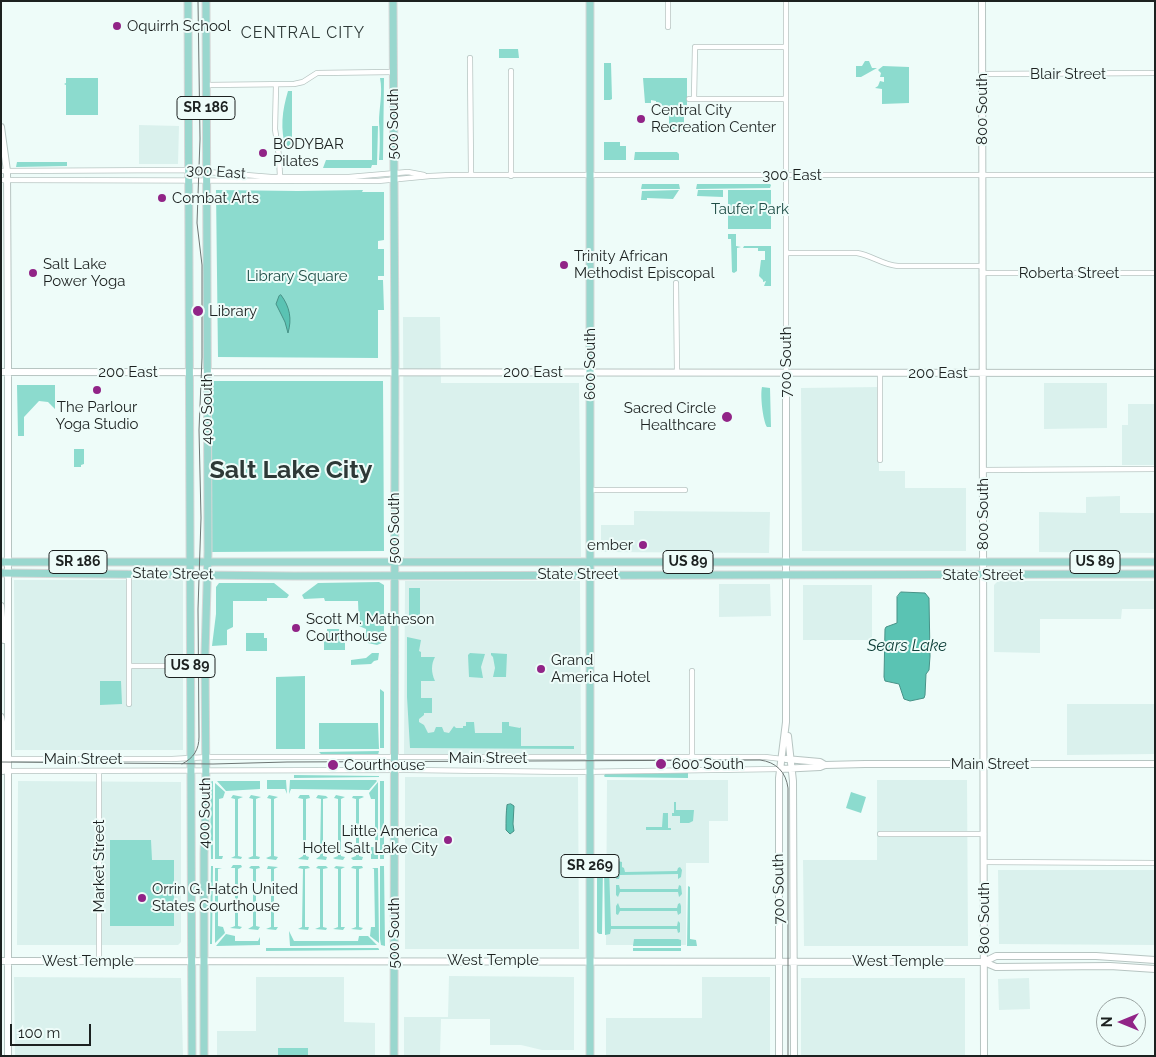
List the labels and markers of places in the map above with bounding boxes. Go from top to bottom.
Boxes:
place label: Oquirrh School [127,17,231,35]
marker: Oquirrh School [111,20,123,32]
place label: Central City Recreation Center [651,101,776,136]
marker: Central City Recreation Center [635,113,647,125]
place label: BODYBAR Pilates [273,135,344,170]
marker: BODYBAR Pilates [257,147,269,159]
place label: Combat Arts [172,189,259,207]
marker: Combat Arts [156,192,168,204]
place label: Trinity African Methodist Episcopal [574,247,715,282]
place label: Salt Lake Power Yoga [43,255,125,290]
marker: Trinity African Methodist Episcopal [558,259,570,271]
marker: Salt Lake Power Yoga [27,267,39,279]
place label: Library [209,302,257,320]
marker: Library [191,304,205,318]
marker: The Parlour Yoga Studio [91,384,103,396]
place label: The Parlour Yoga Studio [55,398,139,433]
place label: Sacred Circle Healthcare [624,399,716,434]
marker: Sacred Circle Healthcare [720,410,734,424]
place label: ember [587,536,633,554]
marker: ember [637,539,649,551]
place label: Scott M. Matheson Courthouse [306,610,434,645]
marker: Scott M. Matheson Courthouse [290,622,302,634]
place label: Grand America Hotel [551,651,650,686]
marker: Grand America Hotel [535,663,547,675]
place label: 600 South [672,755,744,773]
place label: Courthouse [344,756,425,774]
marker: 600 South [654,757,668,771]
marker: Courthouse [326,758,340,772]
place label: Little America Hotel Salt Lake City [303,822,438,857]
marker: Little America Hotel Salt Lake City [442,834,454,846]
place label: Orrin G. Hatch United States Courthouse [152,880,298,915]
marker: Orrin G. Hatch United States Courthouse [136,892,148,904]

